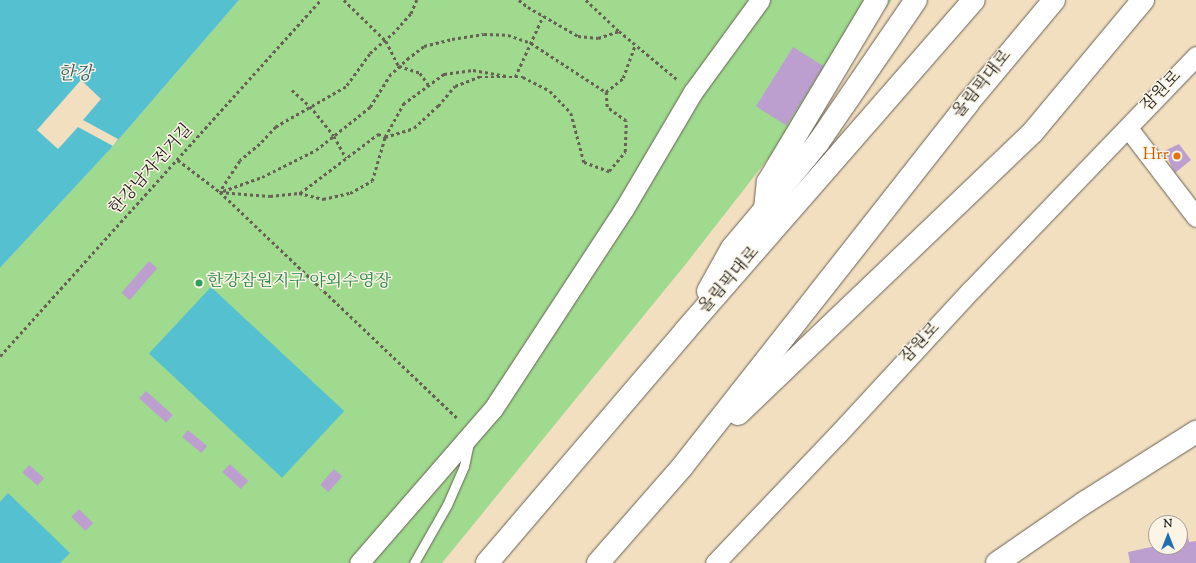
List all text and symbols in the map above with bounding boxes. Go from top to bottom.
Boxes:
street label: 올림픽대로 [949,47,1017,123]
water label: 한강 [58,64,92,86]
street label: 잠원로 [1138,67,1186,117]
street label: 한강남자전거길 [106,120,198,220]
place label: Hrr [1143,146,1169,166]
marker: Hrr [1172,151,1182,161]
street label: 올림픽대로 [695,243,765,319]
place label: 한강잠원지구 야외수영장 [207,273,391,293]
marker: 한강잠원지구 야외수영장 [194,278,204,288]
street label: 잠원로 [897,319,945,369]
north arrow [1148,515,1188,555]
text: N [1164,516,1172,532]

